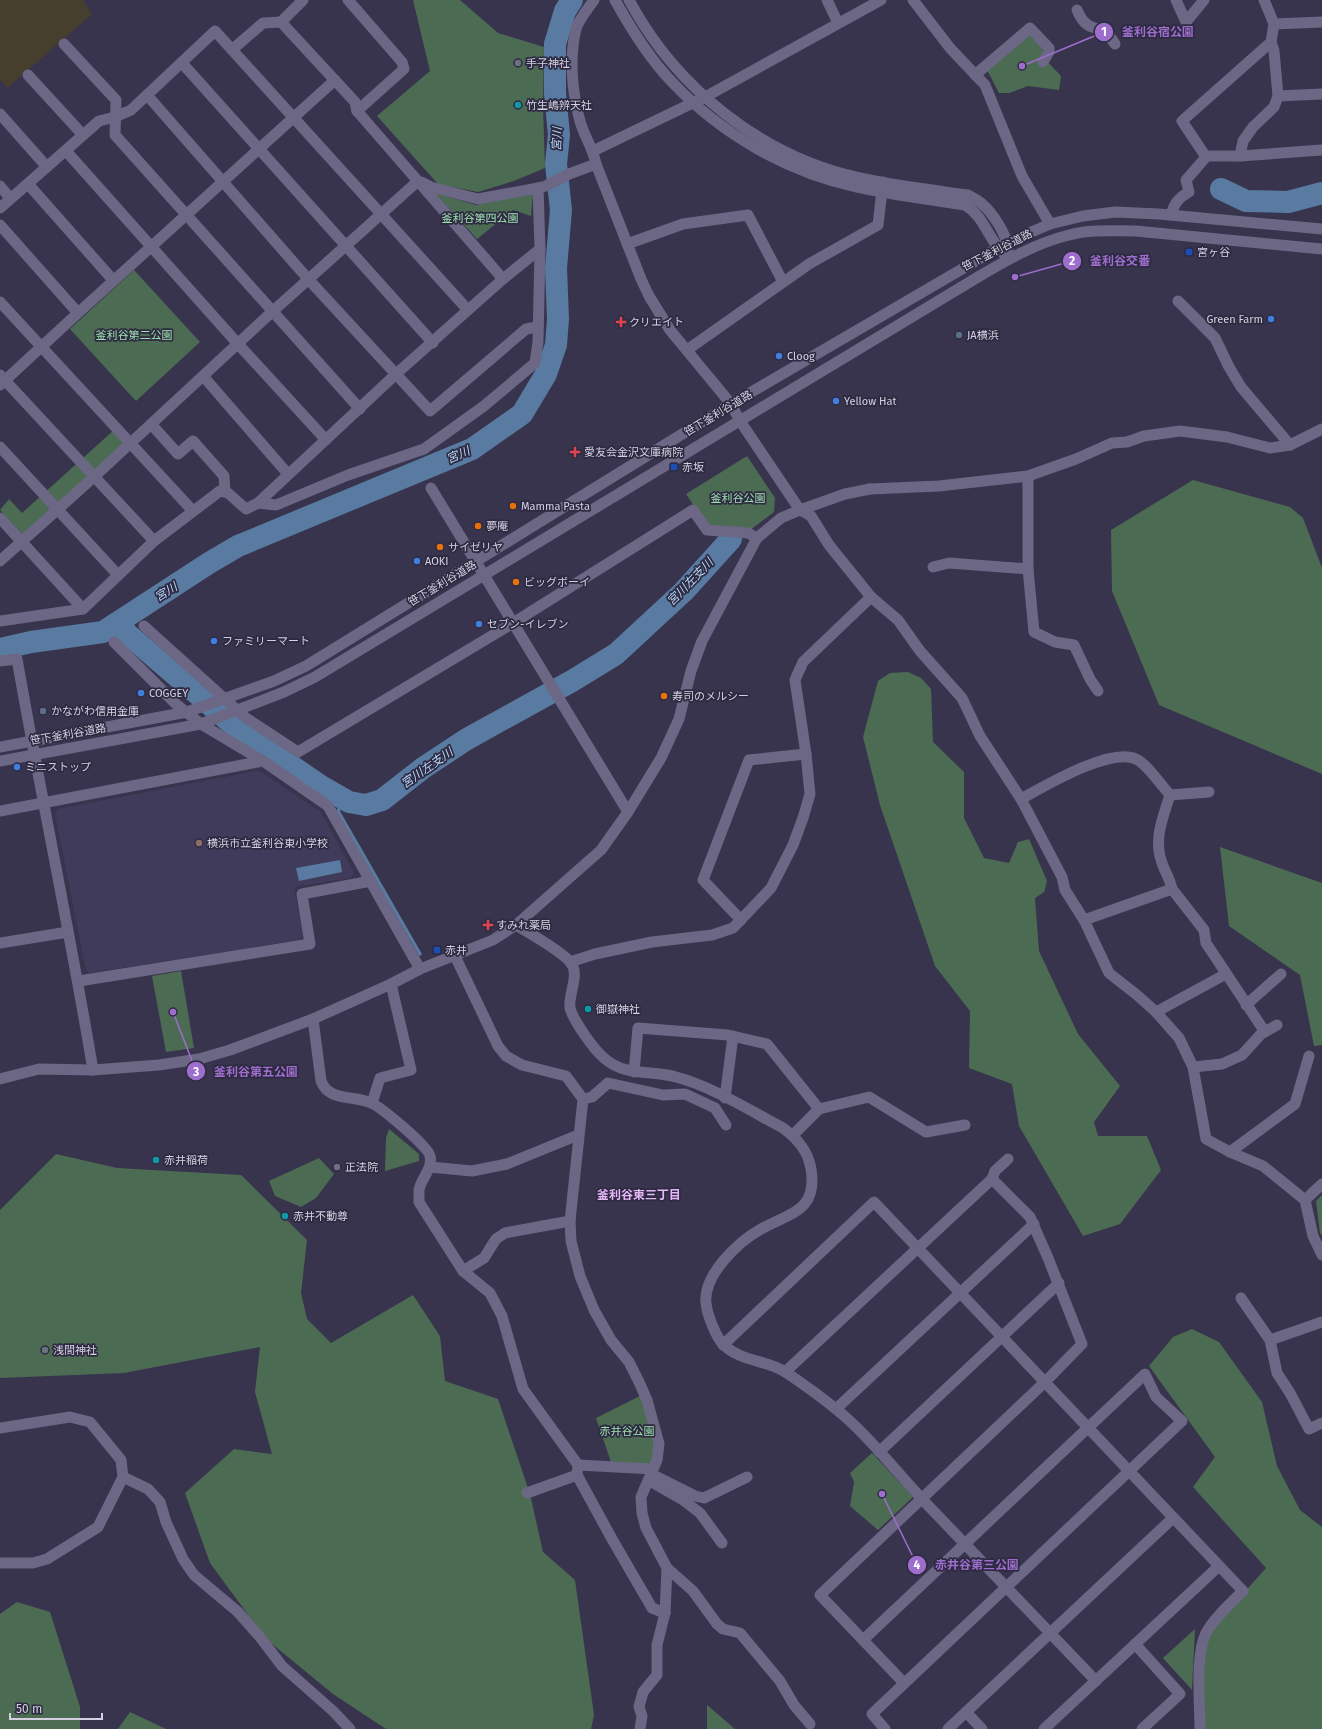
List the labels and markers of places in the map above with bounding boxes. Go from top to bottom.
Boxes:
callout: 釜利谷宿公園 [1094,20,1202,44]
place label: 手子神社 [526,57,570,70]
marker: 手子神社 [513,58,523,68]
place label: 竹生嶋辨天社 [526,99,592,112]
marker: 竹生嶋辨天社 [513,100,523,110]
place label: 宮ヶ谷 [1197,246,1230,259]
marker: 宮ヶ谷 [1184,247,1194,257]
callout: 釜利谷交番 [1062,249,1158,273]
place label: Green Farm [1206,313,1263,326]
marker: Green Farm [1266,314,1276,324]
place label: クリエイト [629,316,684,329]
marker: クリエイト [616,317,626,327]
place label: JA横浜 [967,329,999,342]
marker: JA横浜 [954,330,964,340]
place label: Cloog [787,350,815,363]
marker: Cloog [774,351,784,361]
place label: Yellow Hat [844,395,896,408]
marker: Yellow Hat [831,396,841,406]
marker: 愛友会金沢文庫病院 [569,446,581,458]
place label: 愛友会金沢文庫病院 [584,446,683,459]
place label: 赤坂 [682,461,704,474]
marker: 赤坂 [669,462,679,472]
place label: Mamma Pasta [521,500,590,513]
marker: Mamma Pasta [508,501,518,511]
place label: 夢庵 [486,520,508,533]
marker: 夢庵 [473,521,483,531]
place label: サイゼリヤ [448,541,503,554]
marker: サイゼリヤ [435,542,445,552]
place label: AOKI [425,555,449,568]
marker: AOKI [412,556,422,566]
place label: ビッグボーイ [524,576,590,589]
marker: ビッグボーイ [511,577,521,587]
place label: セブン-イレブン [487,618,568,631]
marker: セブン-イレブン [474,619,484,629]
place label: ファミリーマート [222,635,310,648]
marker: ファミリーマート [209,636,219,646]
place label: COGGEY [149,687,188,700]
marker: COGGEY [136,688,146,698]
place label: 寿司のメルシー [672,690,749,703]
marker: 寿司のメルシー [659,691,669,701]
place label: かながわ信用金庫 [51,705,139,718]
marker: かながわ信用金庫 [38,706,48,716]
place label: ミニストップ [25,761,91,774]
marker: ミニストップ [12,762,22,772]
place label: 横浜市立釜利谷東小学校 [207,837,328,850]
marker: 横浜市立釜利谷東小学校 [194,838,204,848]
place label: すみれ薬局 [496,919,551,932]
marker: すみれ薬局 [483,920,493,930]
place label: 赤井 [445,944,467,957]
marker: 赤井 [432,945,442,955]
place label: 御嶽神社 [595,1003,640,1016]
marker: 御嶽神社 [583,1004,593,1014]
callout: 釜利谷第五公園 [186,1059,306,1083]
place label: 赤井稲荷 [164,1154,208,1167]
marker: 赤井稲荷 [151,1155,161,1165]
place label: 正法院 [345,1161,378,1174]
marker: 正法院 [332,1162,342,1172]
place label: 赤井不動尊 [293,1210,348,1223]
marker: 赤井不動尊 [280,1211,290,1221]
place label: 浅間神社 [53,1344,97,1357]
marker: 浅間神社 [40,1345,50,1355]
callout: 赤井谷第三公園 [907,1553,1027,1577]

